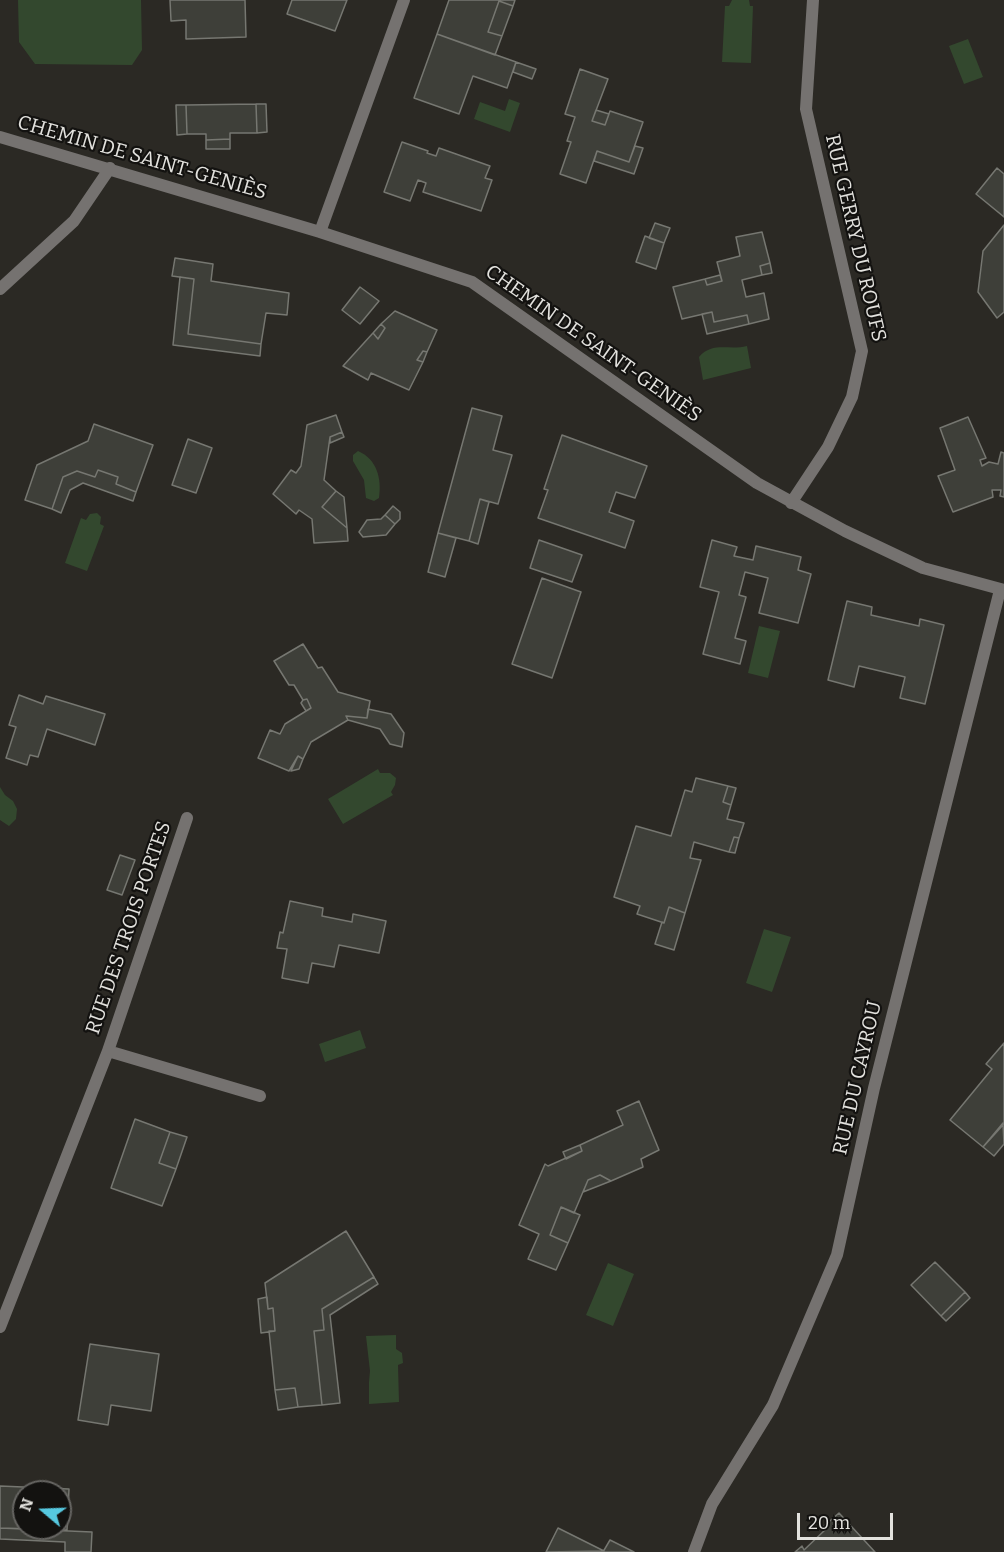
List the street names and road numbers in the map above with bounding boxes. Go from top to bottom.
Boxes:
street label: CHEMIN DE SAINT-GENIÈS [15,111,269,205]
street label: RUE GERRY DU ROUFS [819,132,891,344]
street label: CHEMIN DE SAINT-GENIÈS [480,260,706,428]
street label: RUE DES TROIS PORTES [81,818,177,1038]
street label: RUE DU CAYROU [829,999,887,1157]

